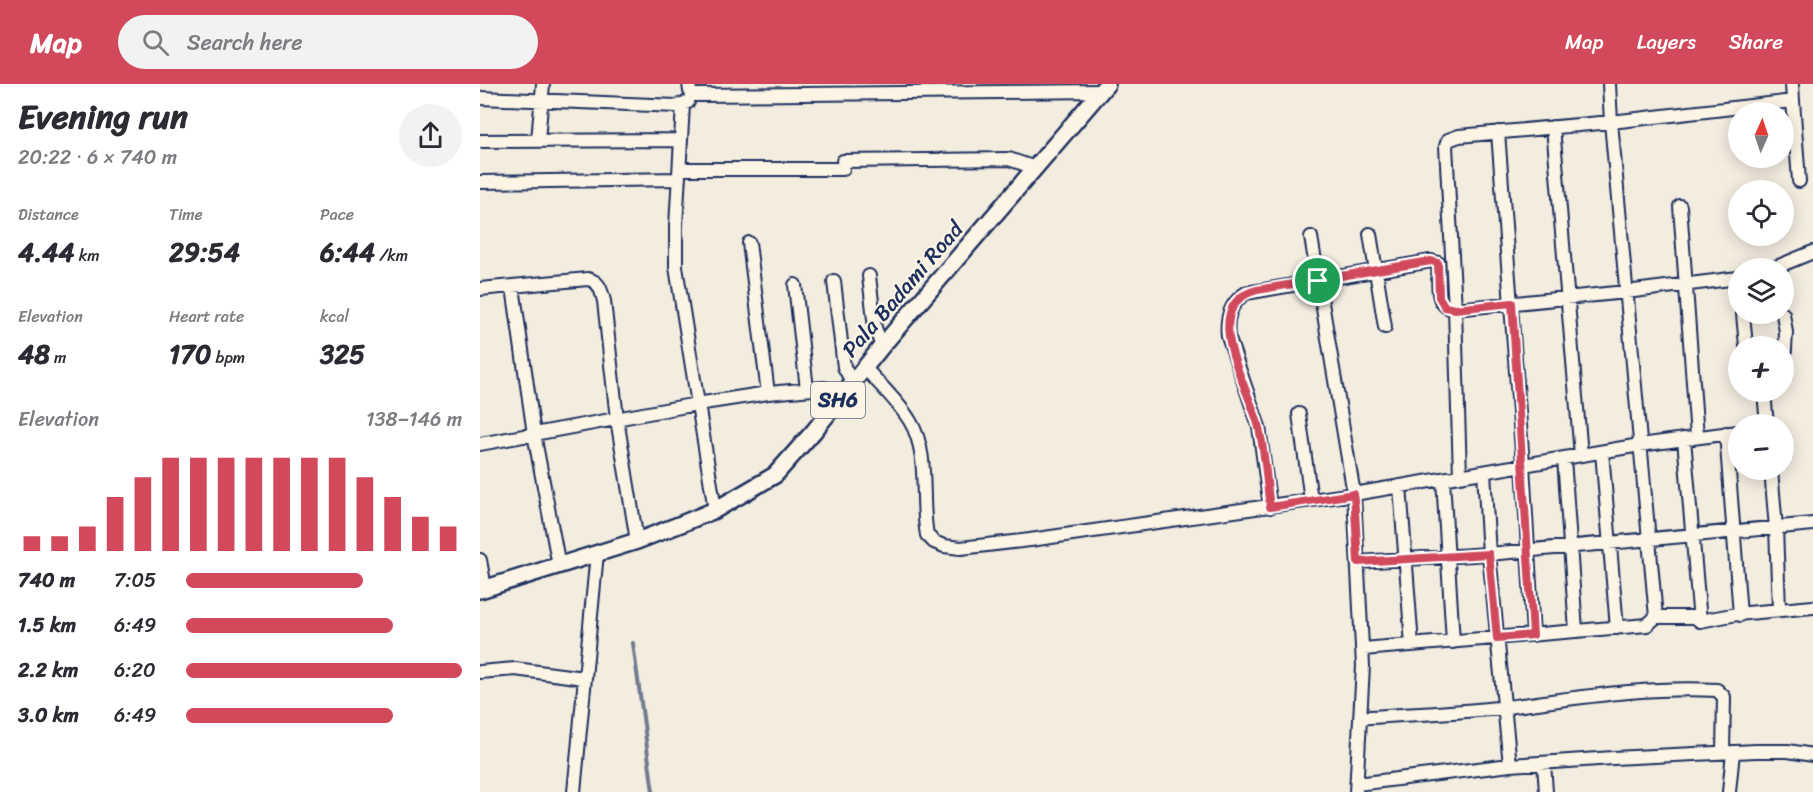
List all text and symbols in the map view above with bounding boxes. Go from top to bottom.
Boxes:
search box [118,15,538,69]
text: Map [30,18,82,67]
text: Search here [187,23,303,62]
text: Map [1565,23,1604,61]
text: Layers [1637,23,1696,61]
text: Share [1729,23,1783,61]
icon: search [139,26,172,59]
text: Evening run [18,88,188,146]
north arrow [1728,102,1794,168]
map controls [1728,102,1794,480]
button: share [399,104,462,167]
text: 20:22 · 6 × 740 m [18,140,177,175]
button: locate [1728,180,1794,246]
text: Distance [18,200,79,229]
text: Time [169,200,203,229]
text: Pace [320,200,354,229]
street label: Pala Badami Road [832,211,974,367]
text: 4.44 [18,229,75,275]
text: 29:54 [169,229,240,275]
text: 6:44 [320,229,375,275]
text: km [75,241,100,270]
text: /km [375,241,408,270]
pin [1292,255,1343,306]
button: layers [1728,258,1794,324]
icon: arrive [1301,264,1334,297]
text: Elevation [18,302,83,331]
text: Heart rate [169,302,244,331]
text: kcal [320,302,349,331]
text: 48 [18,331,50,377]
text: 170 [169,331,211,377]
text: 325 [320,331,365,377]
button: + [1728,336,1794,402]
text: m [50,343,66,372]
text: bpm [211,343,245,372]
road number: SH6 [811,382,865,418]
text: Elevation [18,402,99,437]
text: 138–146 m [366,402,462,437]
button: − [1728,414,1794,480]
text: 740 m [18,563,75,598]
text: 7:05 [114,563,156,598]
text: 1.5 km [18,608,76,643]
text: 6:49 [114,608,156,643]
text: 2.2 km [18,653,78,688]
text: 6:20 [114,653,156,688]
text: 3.0 km [18,698,79,733]
text: 6:49 [114,698,156,733]

